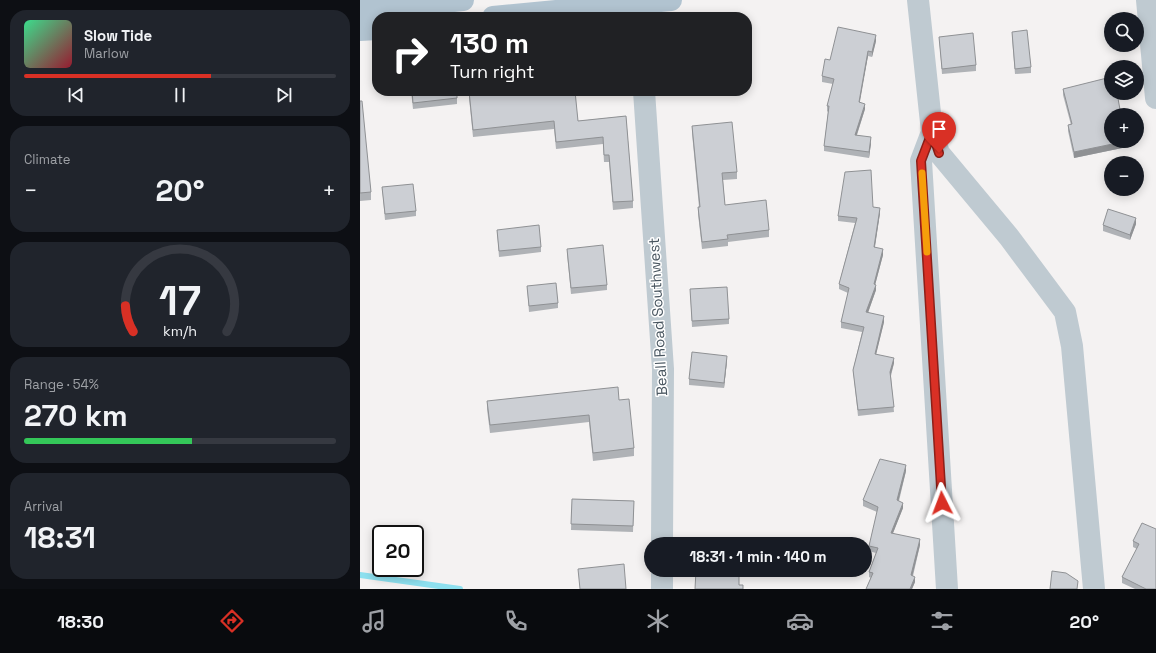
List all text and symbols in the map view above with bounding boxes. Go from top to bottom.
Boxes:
map controls [1104,12,1144,196]
button: search [1104,12,1144,52]
text: 130 m [450,25,529,61]
text: Slow Tide [84,26,152,45]
icon: right [384,28,436,80]
text: Marlow [84,45,129,62]
text: Turn right [450,60,534,83]
button: layers [1104,60,1144,100]
icon: previous [65,84,87,106]
icon: pause [169,84,191,106]
icon: next [273,84,295,106]
button: + [1104,108,1144,148]
pin [922,112,956,153]
icon: arrive [928,118,950,140]
text: Climate [24,151,70,168]
button: − [1104,156,1144,196]
text: 20° [155,171,205,210]
text: − [24,176,38,204]
text: + [322,176,336,204]
street label: Beall Road Southwest [644,237,671,397]
text: 17 [159,274,201,327]
text: km/h [163,322,197,340]
text: Range · 54% [24,376,99,393]
text: 270 km [24,396,128,435]
position arrow [921,482,963,524]
text: Arrival [24,498,63,515]
text: 18:31 [24,518,96,557]
speed limit sign: 20 [372,525,424,577]
text: 18:31 · 1 min · 140 m [690,547,826,566]
icon: directions [218,607,246,635]
icon: music [360,607,388,635]
icon: phone [502,607,530,635]
icon: climate [644,607,672,635]
icon: car [786,607,814,635]
icon: filters [928,607,956,635]
text: 18:30 [57,610,104,633]
text: 20° [1070,610,1099,633]

